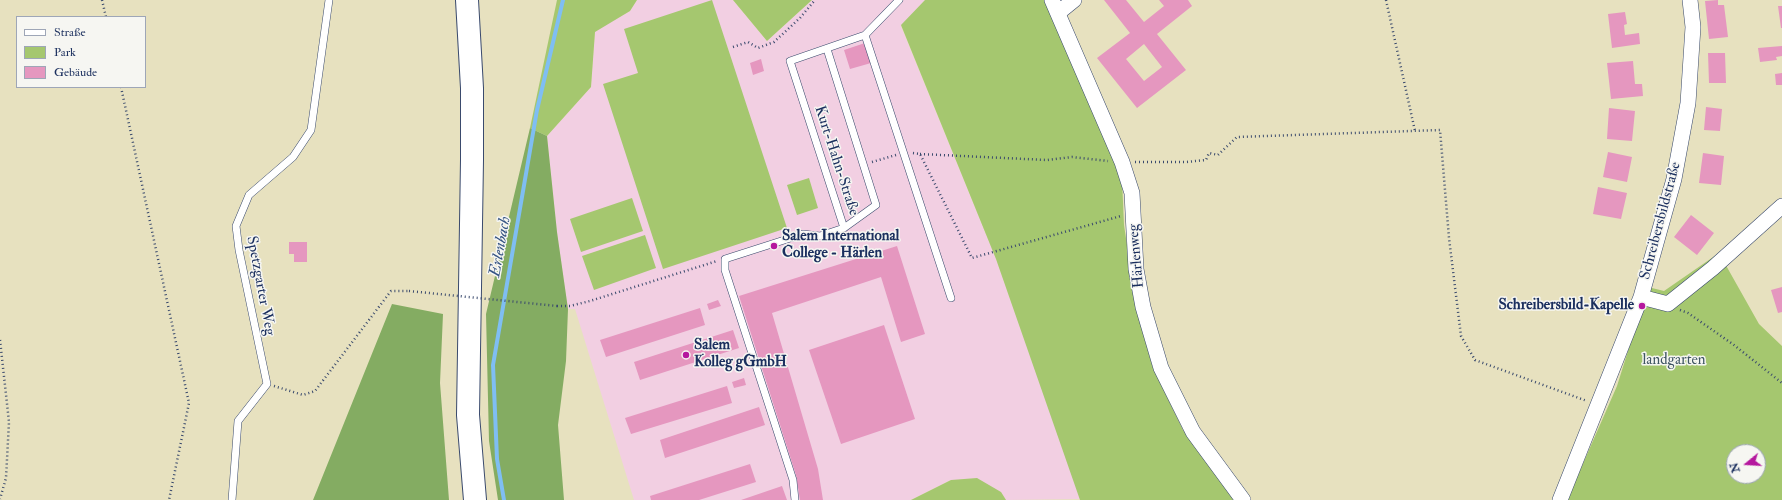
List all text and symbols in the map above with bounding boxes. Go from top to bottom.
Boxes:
legend [16,16,146,88]
text: Straße [54,25,85,40]
text: Park [54,45,76,60]
text: Gebäude [54,65,97,80]
street label: Kurt-Hahn-Straße [810,104,862,218]
street label: Schreibersbildstraße [1637,160,1685,282]
water label: Erlenbach [486,215,516,279]
street label: Härlenweg [1125,223,1149,289]
place label: Salem International College - Härlen [782,228,899,263]
street label: Spetzgarter Weg [242,235,278,337]
marker: Salem International College - Härlen [769,241,779,251]
place label: Schreibersbild-Kapelle [1498,297,1634,315]
marker: Schreibersbild-Kapelle [1637,301,1647,311]
place label: Salem Kolleg gGmbH [694,337,787,372]
marker: Salem Kolleg gGmbH [681,350,691,360]
park label: landgarten [1642,352,1706,370]
north arrow [1726,444,1766,484]
text: N [1727,461,1743,474]

